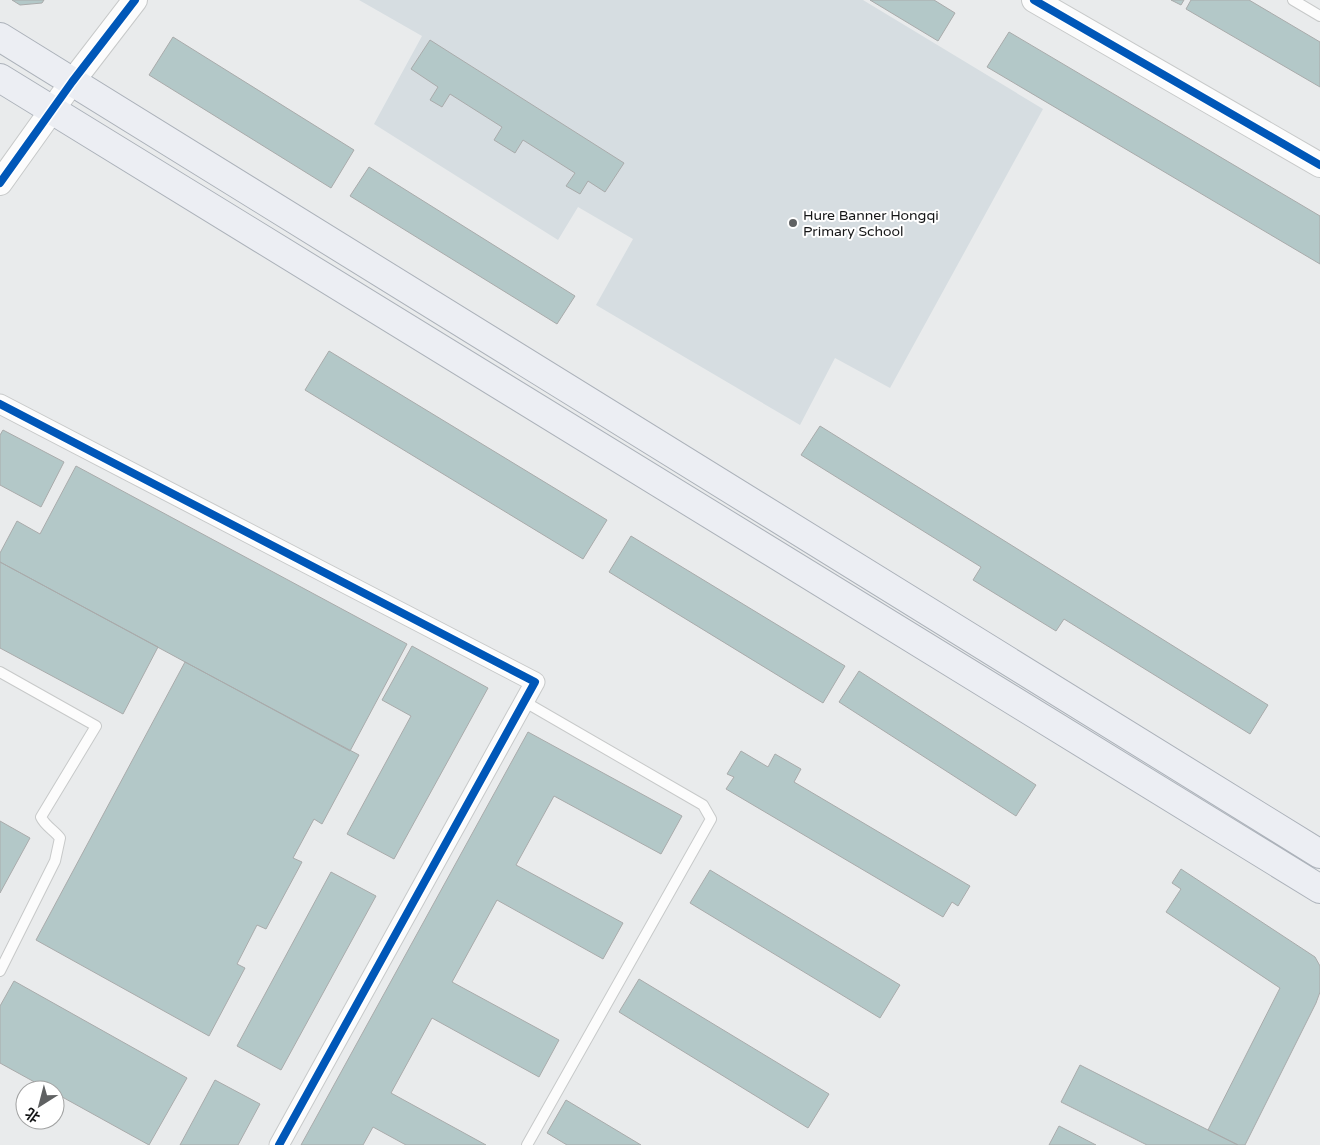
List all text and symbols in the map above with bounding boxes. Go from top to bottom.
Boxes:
place label: Hure Banner Hongqi Primary School [803,207,939,240]
marker: Hure Banner Hongqi Primary School [787,217,799,229]
north arrow [15,1080,65,1130]
text: 北 [22,1104,43,1126]

